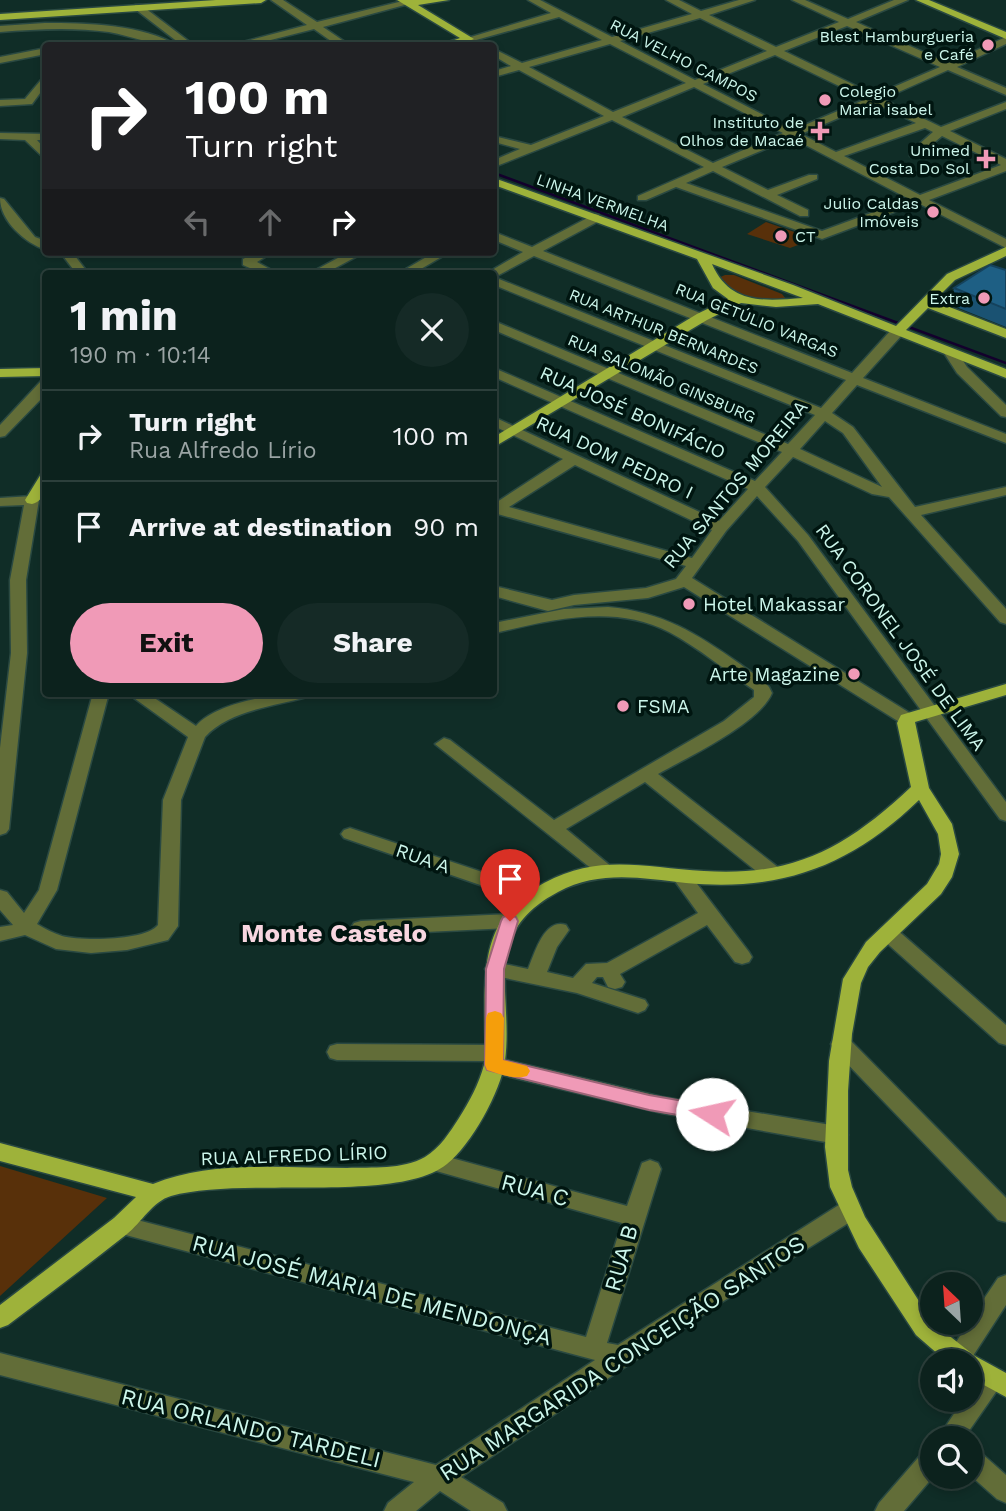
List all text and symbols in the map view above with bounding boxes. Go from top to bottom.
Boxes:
street label: RUA VELHO CAMPOS [607,15,761,106]
place label: Blest Hamburgueria e Café [819,27,974,64]
marker: Blest Hamburgueria e Café [980,37,996,53]
text: 100 m [185,68,329,126]
icon: right [70,70,161,161]
place label: Colegio Maria isabel [839,82,933,119]
marker: Colegio Maria isabel [817,92,833,108]
place label: Instituto de Olhos de Macaé [679,113,804,150]
marker: Instituto de Olhos de Macaé [810,121,830,141]
text: Turn right [185,127,337,165]
place label: Unimed Costa Do Sol [869,141,970,178]
marker: Unimed Costa Do Sol [976,149,996,169]
street label: LINHA VERMELHA [534,170,672,235]
place label: Julio Caldas Imóveis [824,194,919,231]
icon: left [178,203,216,241]
icon: ahead [251,203,289,241]
icon: right [324,203,362,241]
marker: Julio Caldas Imóveis [925,204,941,220]
place label: CT [795,227,816,246]
marker: CT [773,228,789,244]
street label: RUA GETÚLIO VARGAS [673,279,841,362]
street label: RUA ARTHUR BERNARDES [566,285,761,378]
place label: Extra [929,289,970,308]
marker: Extra [976,290,992,306]
text: 1 min [70,291,178,340]
button: close [395,293,469,367]
street label: RUA SALOMÃO GINSBURG [565,330,759,427]
text: 190 m · 10:14 [70,342,211,369]
street label: RUA JOSÉ BONIFÁCIO [536,361,729,464]
street label: RUA SANTOS MOREIRA [658,395,813,573]
text: Turn right [129,407,256,437]
street label: RUA DOM PEDRO I [533,411,697,504]
icon: right [70,417,108,455]
text: 100 m [393,421,469,451]
text: Rua Alfredo Lírio [129,437,316,464]
icon: arrive [70,508,108,546]
text: Arrive at destination [129,512,392,542]
text: 90 m [413,512,479,542]
street label: RUA CORONEL JOSÉ DE LIMA [811,519,991,756]
place label: Hotel Makassar [703,593,846,616]
marker: Hotel Makassar [681,596,697,612]
button: Exit [70,603,263,683]
button: Share [277,603,469,683]
place label: Arte Magazine [709,663,840,686]
marker: Arte Magazine [846,666,862,682]
place label: FSMA [637,695,690,718]
marker: FSMA [615,698,631,714]
street label: RUA A [393,839,453,879]
pin [480,849,540,921]
icon: arrive [491,860,529,898]
district label: Monte Castelo [241,918,427,948]
position arrow [675,1077,749,1151]
street label: RUA ALFREDO LÍRIO [200,1141,388,1170]
street label: RUA C [498,1169,572,1212]
street label: RUA B [599,1222,644,1295]
street label: RUA JOSÉ MARIA DE MENDONÇA [189,1229,555,1352]
street label: RUA MARGARIDA CONCEIÇÃO SANTOS [435,1230,810,1487]
north arrow [920,1272,984,1335]
map controls [920,1272,983,1489]
button: sound [920,1349,983,1412]
street label: RUA ORLANDO TARDELI [118,1383,383,1474]
button: search [920,1426,983,1489]

